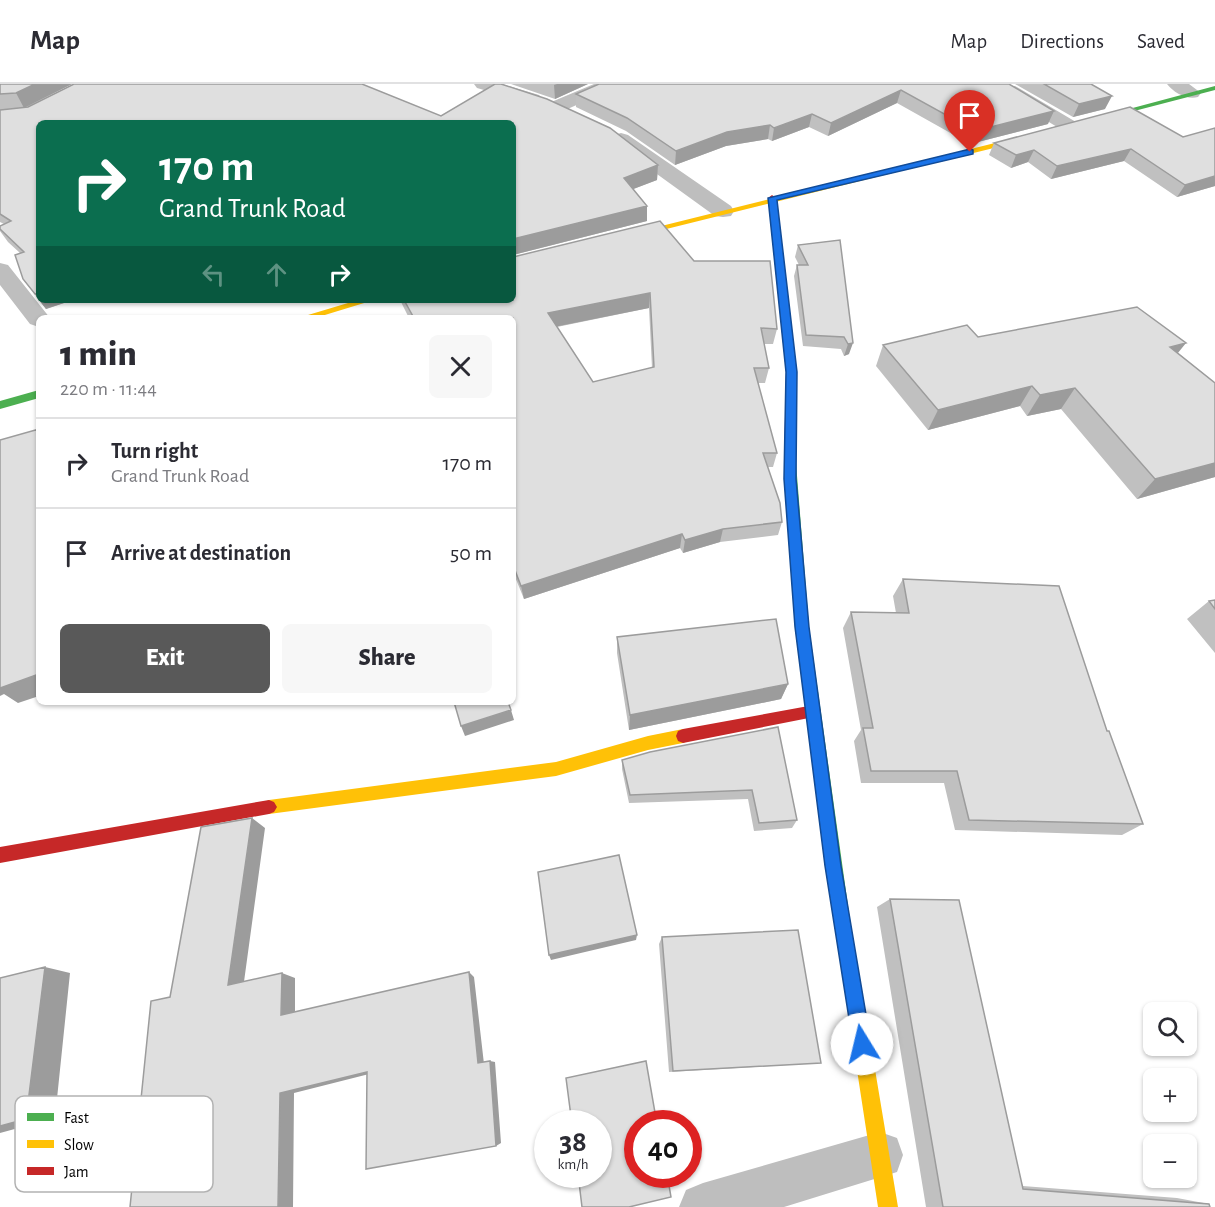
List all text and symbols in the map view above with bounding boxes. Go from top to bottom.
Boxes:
text: Map [30,27,80,55]
text: Map [951,31,987,52]
text: Directions [1020,31,1104,52]
text: Saved [1137,31,1185,52]
pin [944,90,995,152]
icon: arrive [953,99,986,132]
icon: right [60,144,138,222]
text: 170 m [159,146,254,188]
text: Grand Trunk Road [159,195,346,222]
icon: left [197,258,230,291]
icon: ahead [260,258,293,291]
icon: right [323,258,356,291]
button: close [429,335,492,398]
text: 1 min [60,336,137,372]
text: 220 m · 11:44 [60,379,157,399]
text: Turn right [111,440,198,462]
icon: right [60,447,93,480]
text: 170 m [442,452,492,474]
text: Grand Trunk Road [111,466,249,486]
icon: arrive [60,537,93,570]
text: Arrive at destination [111,542,291,564]
text: 50 m [450,542,492,564]
button: Exit [60,624,270,693]
button: Share [282,624,492,693]
map controls [1143,1002,1197,1188]
button: search [1143,1002,1197,1056]
position arrow [830,1012,894,1076]
button: + [1143,1068,1197,1122]
legend [15,1096,213,1192]
text: Fast [64,1110,89,1126]
speed limit sign: 40 [624,1110,702,1188]
text: 38 [559,1127,587,1157]
button: − [1143,1134,1197,1188]
text: Slow [64,1137,94,1153]
text: km/h [558,1157,588,1172]
text: Jam [64,1164,89,1180]

